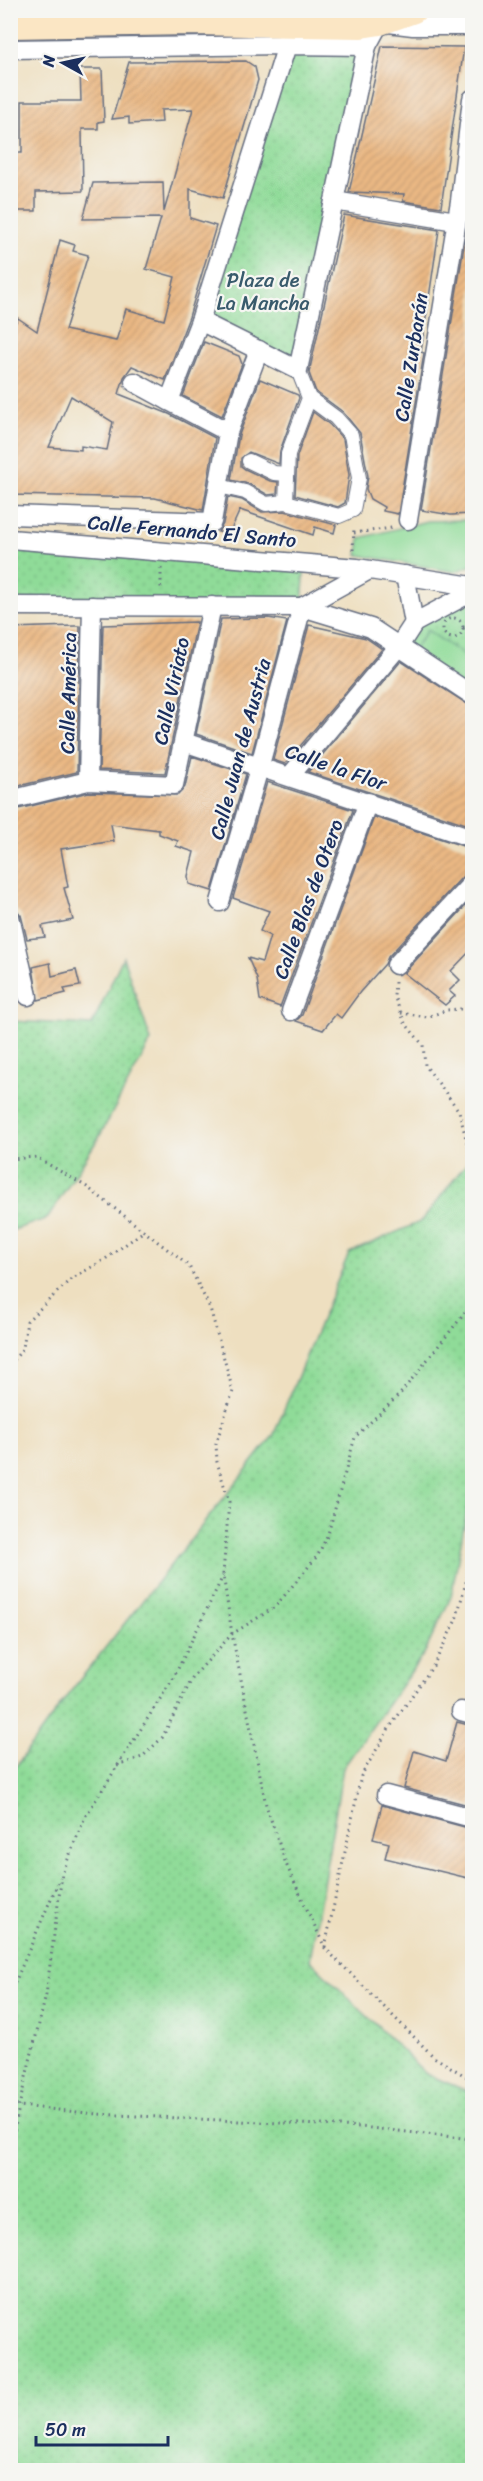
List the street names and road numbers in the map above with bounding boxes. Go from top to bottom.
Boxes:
street label: Calle Zurbarán [384,290,439,424]
street label: Calle Fernando El Santo [86,505,298,558]
street label: Calle América [50,632,87,754]
street label: Calle Viriato [143,634,200,748]
street label: Calle Juan de Austria [199,654,282,844]
street label: Calle la Flor [280,734,393,802]
street label: Calle Blas de Otero [263,814,354,984]

